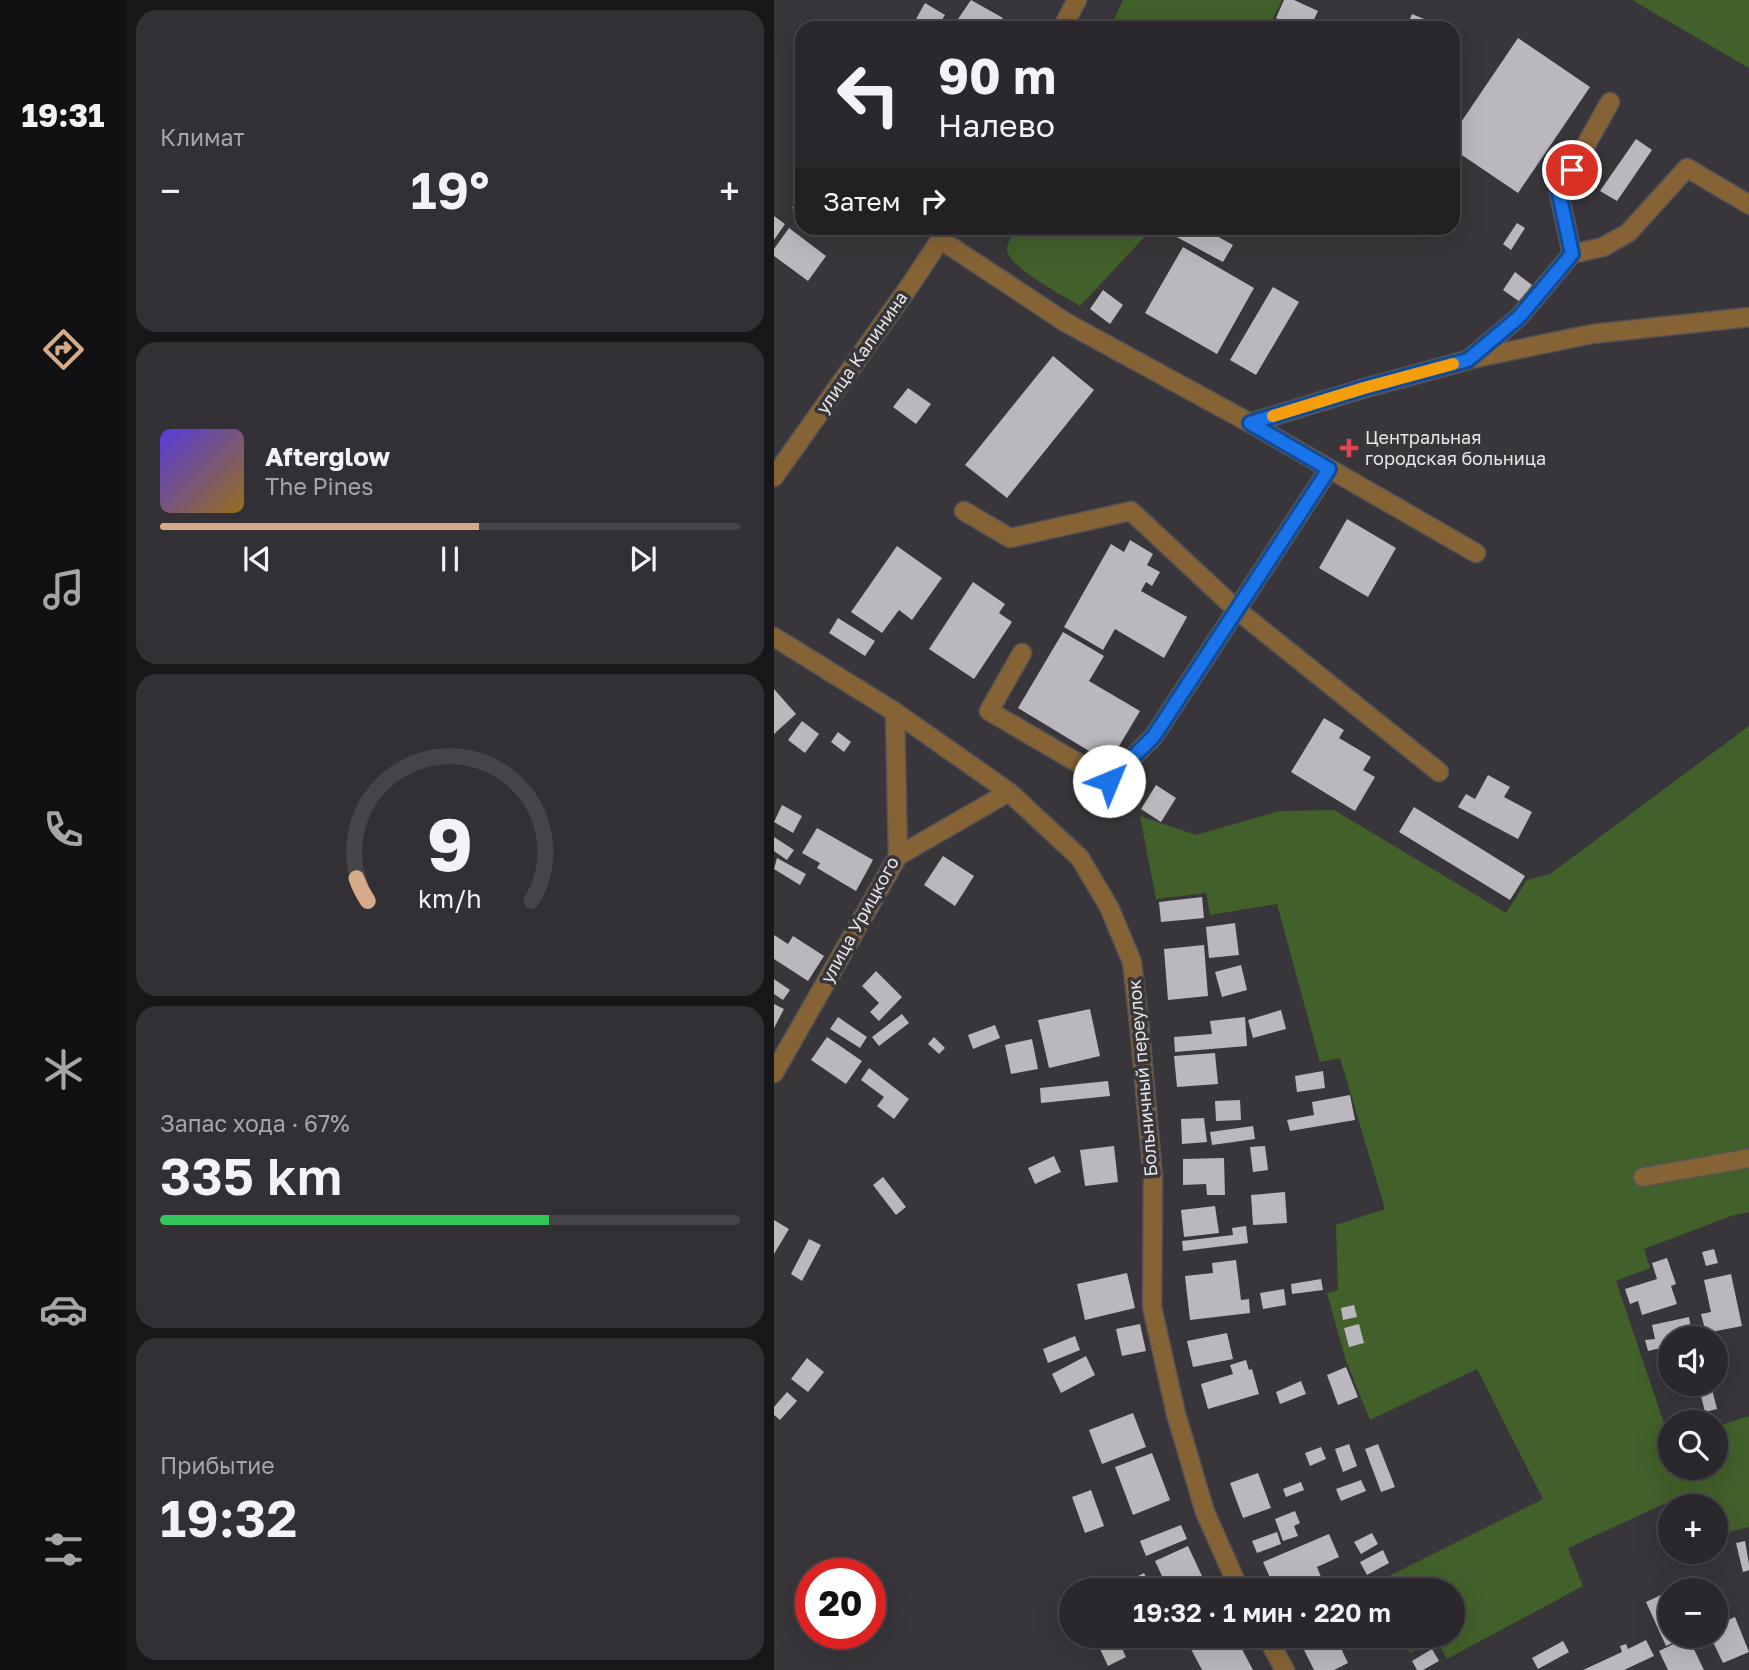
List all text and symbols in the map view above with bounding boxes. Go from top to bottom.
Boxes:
text: 90 m [938,46,1056,105]
icon: left [823,49,914,140]
text: 19:31 [21,96,105,134]
text: Налево [938,106,1055,144]
text: Климат [160,123,245,151]
pin [1542,140,1602,200]
icon: arrive [1553,151,1591,189]
text: 19° [411,158,489,220]
text: − [160,168,181,213]
text: + [719,168,740,213]
icon: right [914,182,952,220]
text: Затем [823,186,900,217]
street label: улица Калинина [811,287,912,418]
icon: directions [39,325,88,374]
place label: Центральная городская больница [1365,426,1546,469]
marker: Центральная городская больница [1339,438,1359,458]
text: Afterglow [265,441,390,472]
text: The Pines [265,472,373,500]
icon: previous [238,540,276,578]
icon: pause [431,540,469,578]
icon: next [624,540,662,578]
icon: music [39,565,88,614]
position arrow [1072,744,1146,818]
text: 9 [427,800,473,887]
icon: phone [39,805,88,854]
street label: улица Урицкого [815,852,903,987]
text: km/h [418,883,482,914]
street label: Больничный переулок [1122,979,1162,1178]
icon: climate [39,1045,88,1094]
text: Запас хода · 67% [160,1109,350,1137]
text: 335 km [160,1144,342,1206]
icon: car [39,1285,88,1334]
map controls [1658,1326,1728,1648]
button: sound [1658,1326,1728,1396]
button: search [1658,1410,1728,1480]
text: Прибытие [160,1451,275,1479]
text: 19:32 [160,1486,297,1548]
button: + [1658,1494,1728,1564]
icon: filters [39,1525,88,1574]
speed limit sign: 20 [795,1558,886,1649]
button: − [1658,1578,1728,1648]
text: 19:32 · 1 мин · 220 m [1133,1597,1391,1628]

